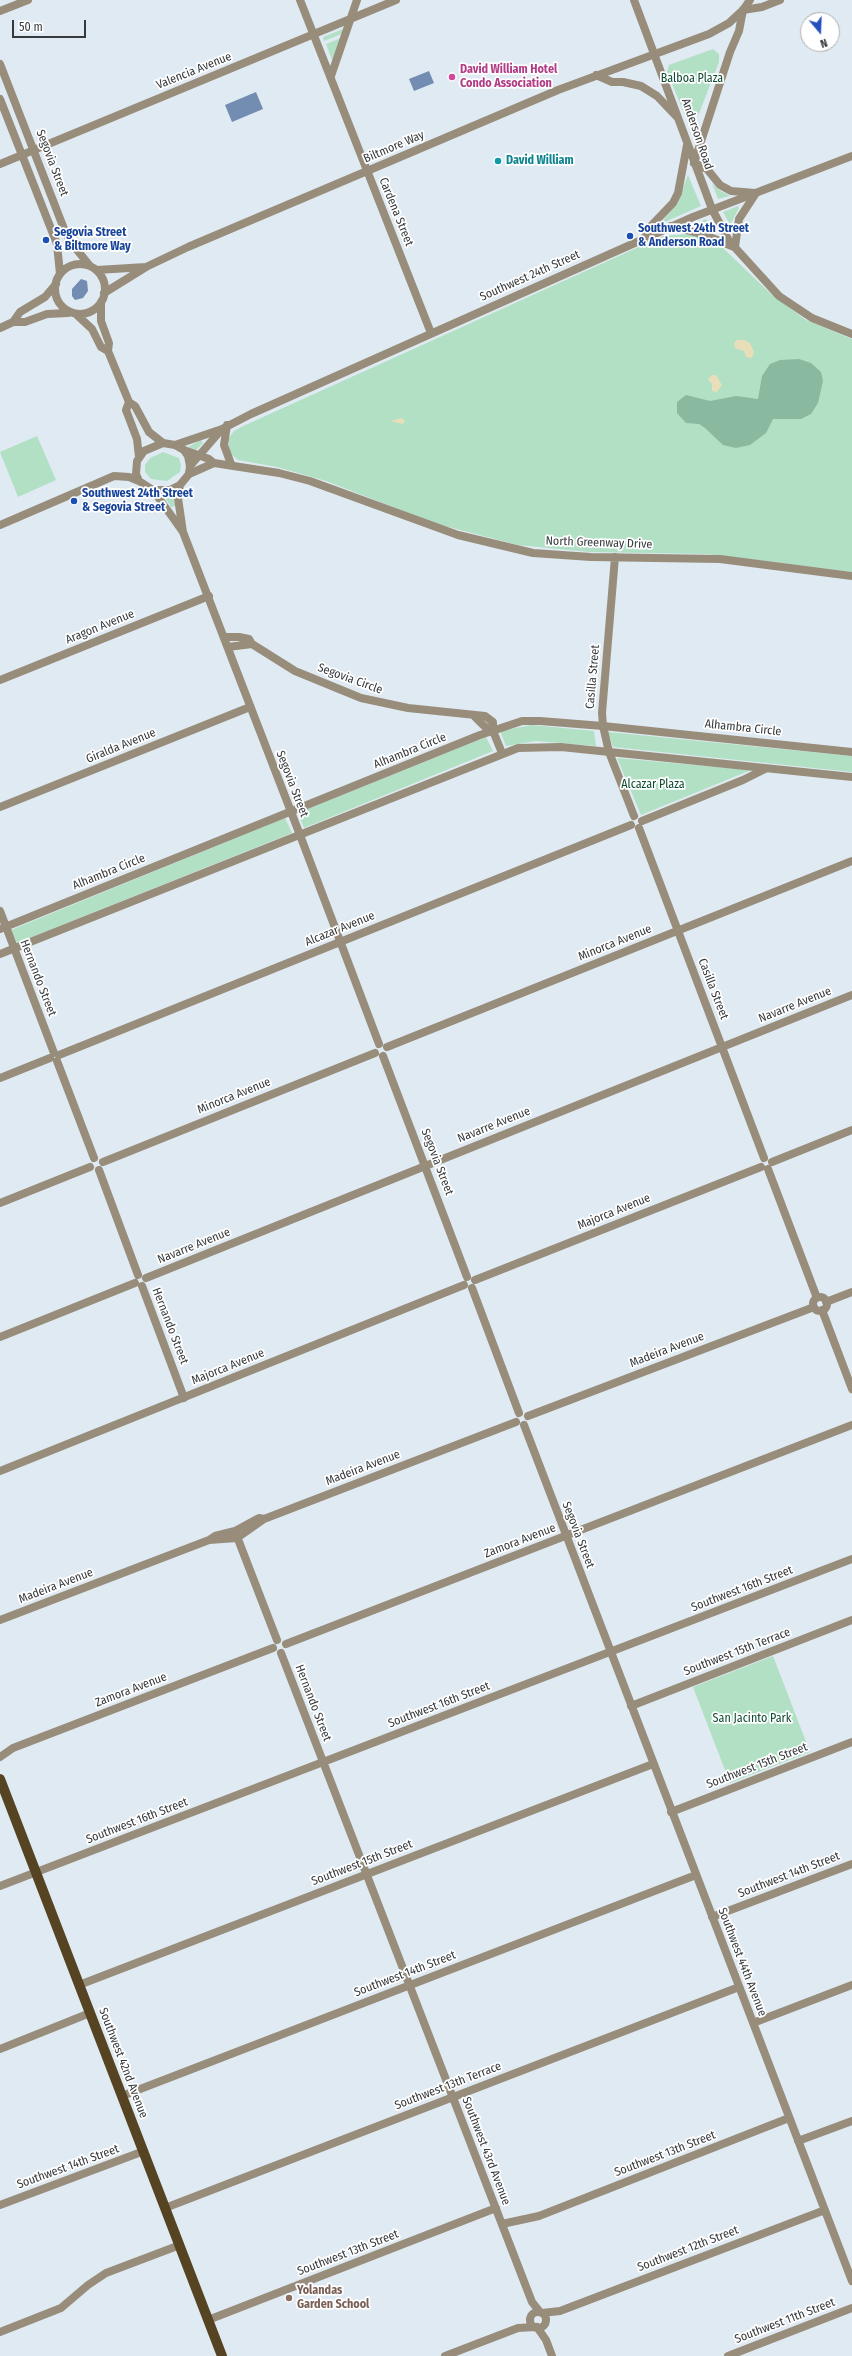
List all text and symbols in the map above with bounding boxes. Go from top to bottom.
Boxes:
scale bar [14,12,88,38]
north arrow [800,12,840,52]
text: 50 m [19,20,43,34]
text: N [819,36,829,50]
street label: Valencia Avenue [154,49,234,93]
place label: David William Hotel Condo Association [460,63,557,91]
marker: David William Hotel Condo Association [447,72,457,82]
park label: Balboa Plaza [661,72,723,86]
street label: Anderson Road [678,96,716,172]
street label: Segovia Street [33,128,71,198]
street label: Biltmore Way [362,128,426,166]
place label: David William [506,154,574,168]
marker: David William [493,156,503,166]
street label: Cardena Street [376,176,416,248]
place label: Southwest 24th Street & Anderson Road [638,222,749,250]
place label: Segovia Street & Biltmore Way [54,226,131,254]
marker: Southwest 24th Street & Anderson Road [625,231,635,241]
marker: Segovia Street & Biltmore Way [41,235,51,245]
street label: Southwest 24th Street [478,247,582,305]
place label: Southwest 24th Street & Segovia Street [82,487,193,515]
marker: Southwest 24th Street & Segovia Street [69,496,79,506]
street label: North Greenway Drive [545,534,653,552]
street label: Aragon Avenue [64,607,136,647]
street label: Casilla Street [583,644,603,710]
street label: Segovia Circle [316,661,384,697]
street label: Alhambra Circle [704,717,782,739]
street label: Giralda Avenue [84,726,158,766]
street label: Alhambra Circle [372,730,448,772]
street label: Segovia Street [273,749,311,819]
park label: Alcazar Plaza [621,778,685,792]
street label: Alhambra Circle [71,851,147,893]
street label: Alcazar Avenue [303,908,377,950]
street label: Minorca Avenue [576,922,654,964]
street label: Hernando Street [17,938,59,1018]
street label: Casilla Street [695,956,731,1022]
street label: Navarre Avenue [757,984,833,1026]
street label: Minorca Avenue [195,1075,273,1117]
street label: Navarre Avenue [456,1104,532,1146]
street label: Segovia Street [418,1127,456,1197]
street label: Majorca Avenue [575,1191,653,1233]
street label: Navarre Avenue [156,1225,232,1267]
street label: Hernando Street [149,1286,191,1366]
street label: Madeira Avenue [628,1329,706,1371]
street label: Majorca Avenue [189,1346,267,1388]
street label: Madeira Avenue [324,1447,402,1489]
street label: Segovia Street [559,1500,597,1570]
street label: Zamora Avenue [482,1521,558,1561]
street label: Southwest 16th Street [689,1563,795,1615]
street label: Madeira Avenue [17,1565,95,1607]
street label: Southwest 15th Terrace [682,1625,792,1679]
street label: Hernando Street [292,1663,334,1743]
street label: Zamora Avenue [93,1670,169,1710]
street label: Southwest 16th Street [386,1679,492,1731]
park label: San Jacinto Park [713,1712,791,1726]
street label: Southwest 15th Street [704,1740,810,1792]
street label: Southwest 16th Street [84,1795,190,1847]
street label: Southwest 15th Street [309,1837,415,1889]
street label: Southwest 14th Street [736,1849,842,1901]
street label: Southwest 44th Avenue [715,1906,769,2018]
street label: Southwest 14th Street [352,1948,458,2000]
street label: Southwest 42nd Avenue [95,2006,151,2120]
street label: Southwest 13th Terrace [393,2059,503,2113]
street label: Southwest 43rd Avenue [459,2095,513,2207]
street label: Southwest 13th Street [612,2128,718,2180]
street label: Southwest 14th Street [15,2142,121,2192]
street label: Southwest 12th Street [635,2223,741,2275]
street label: Southwest 13th Street [295,2227,401,2279]
place label: Yolandas Garden School [297,2284,369,2312]
marker: Yolandas Garden School [284,2293,294,2303]
street label: Southwest 11th Street [733,2295,837,2347]

